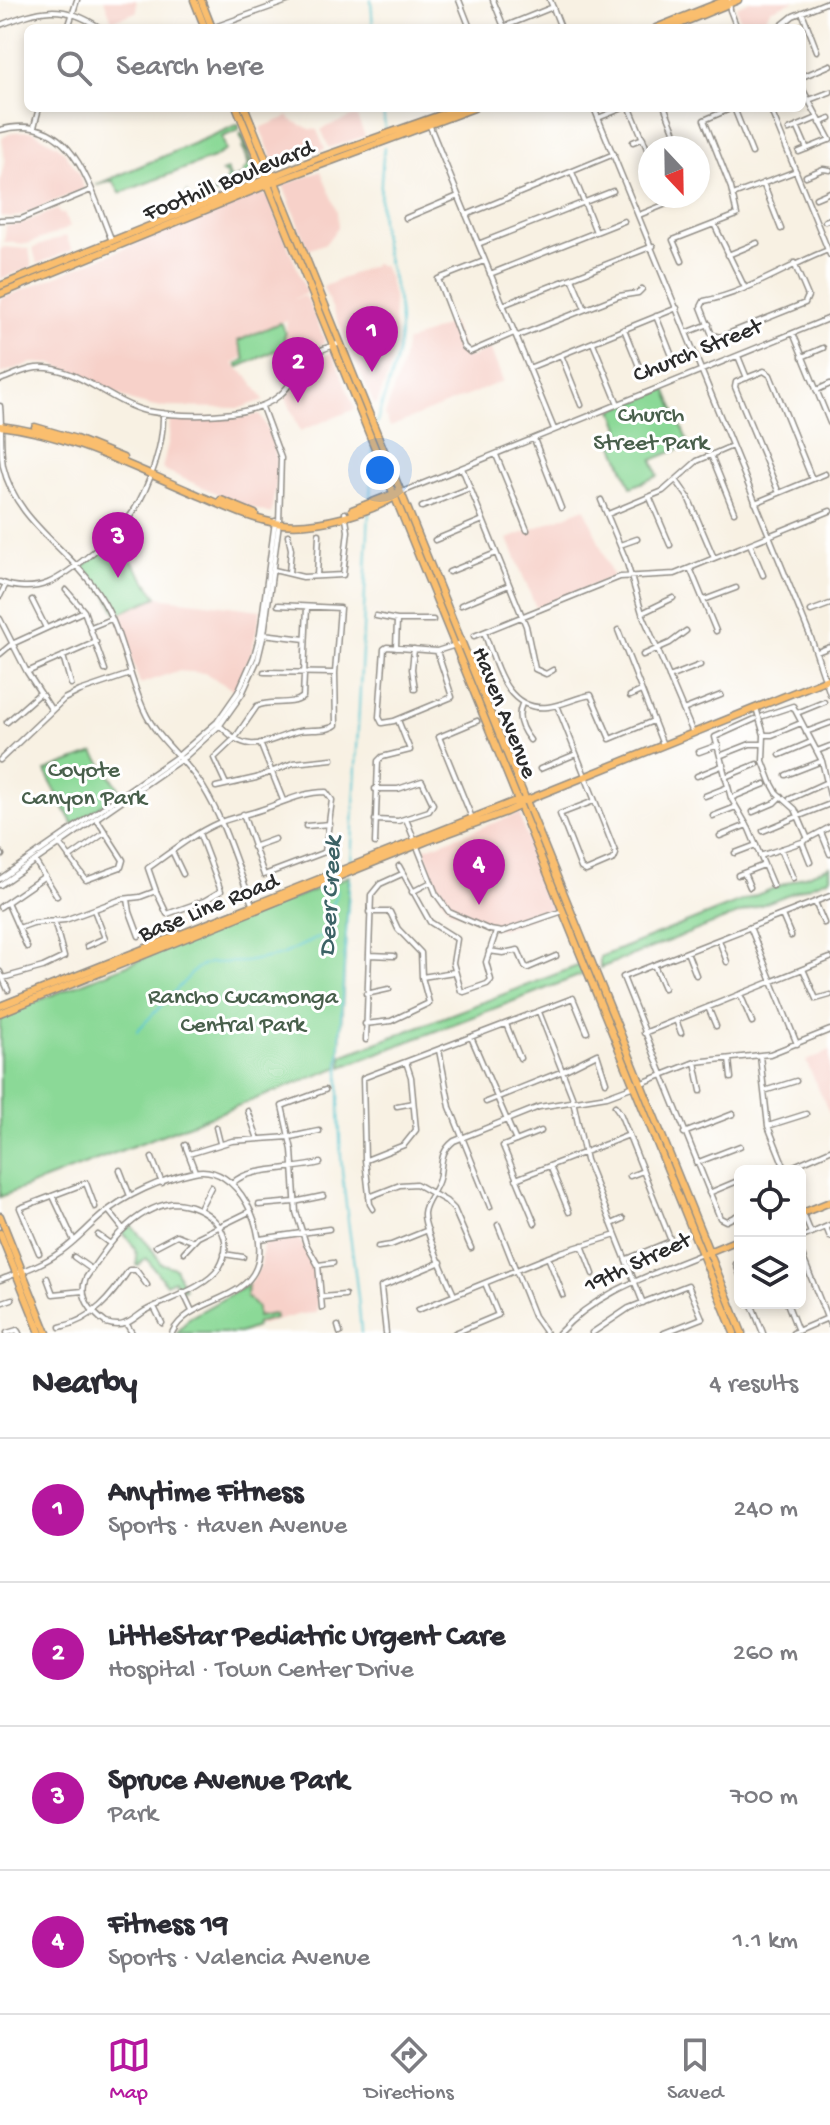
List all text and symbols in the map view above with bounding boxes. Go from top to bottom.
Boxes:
search box [24,24,806,112]
icon: search [52,46,96,90]
text: Search here [116,51,264,86]
street label: Foothill Boulevard [139,134,320,230]
north arrow [638,136,710,208]
pin: 1 [346,306,398,372]
street label: Church Street [629,312,769,391]
pin: 2 [272,337,324,403]
park label: Church Street Park [593,402,711,459]
your location [360,450,400,490]
pin: 3 [92,512,144,578]
street label: Haven Avenue [463,643,543,784]
park label: Coyote Canyon Park [22,757,149,814]
water label: Deer Creek [313,833,351,958]
pin: 4 [453,839,505,905]
street label: Base Line Road [134,867,285,951]
park label: Rancho Cucamonga Central Park [148,984,339,1041]
map controls [734,1165,806,1309]
button: locate [734,1165,806,1237]
street label: 19th Street [579,1226,698,1302]
button: layers [734,1237,806,1309]
text: Nearby [32,1365,137,1405]
text: 4 results [709,1370,798,1401]
text: Anytime Fitness [108,1477,303,1512]
text: 1 [53,1495,63,1526]
text: 240 m [734,1495,798,1526]
text: Sports · Haven Avenue [108,1512,347,1543]
text: LittleStar Pediatric Urgent Care [108,1621,505,1656]
text: 2 [52,1639,64,1670]
text: 260 m [733,1639,798,1670]
text: Hospital · Town Center Drive [108,1656,414,1687]
text: Spruce Avenue Park [108,1765,349,1800]
text: 3 [51,1783,65,1814]
text: 700 m [730,1783,798,1814]
text: Park [108,1800,158,1831]
text: Fitness 19 [108,1909,228,1944]
text: 4 [52,1927,64,1958]
text: 1.1 km [733,1927,798,1958]
text: Sports · Valencia Avenue [108,1944,370,1975]
tab: Map [107,2033,151,2107]
tab: Directions [364,2033,454,2107]
tab: Saved [667,2033,723,2107]

